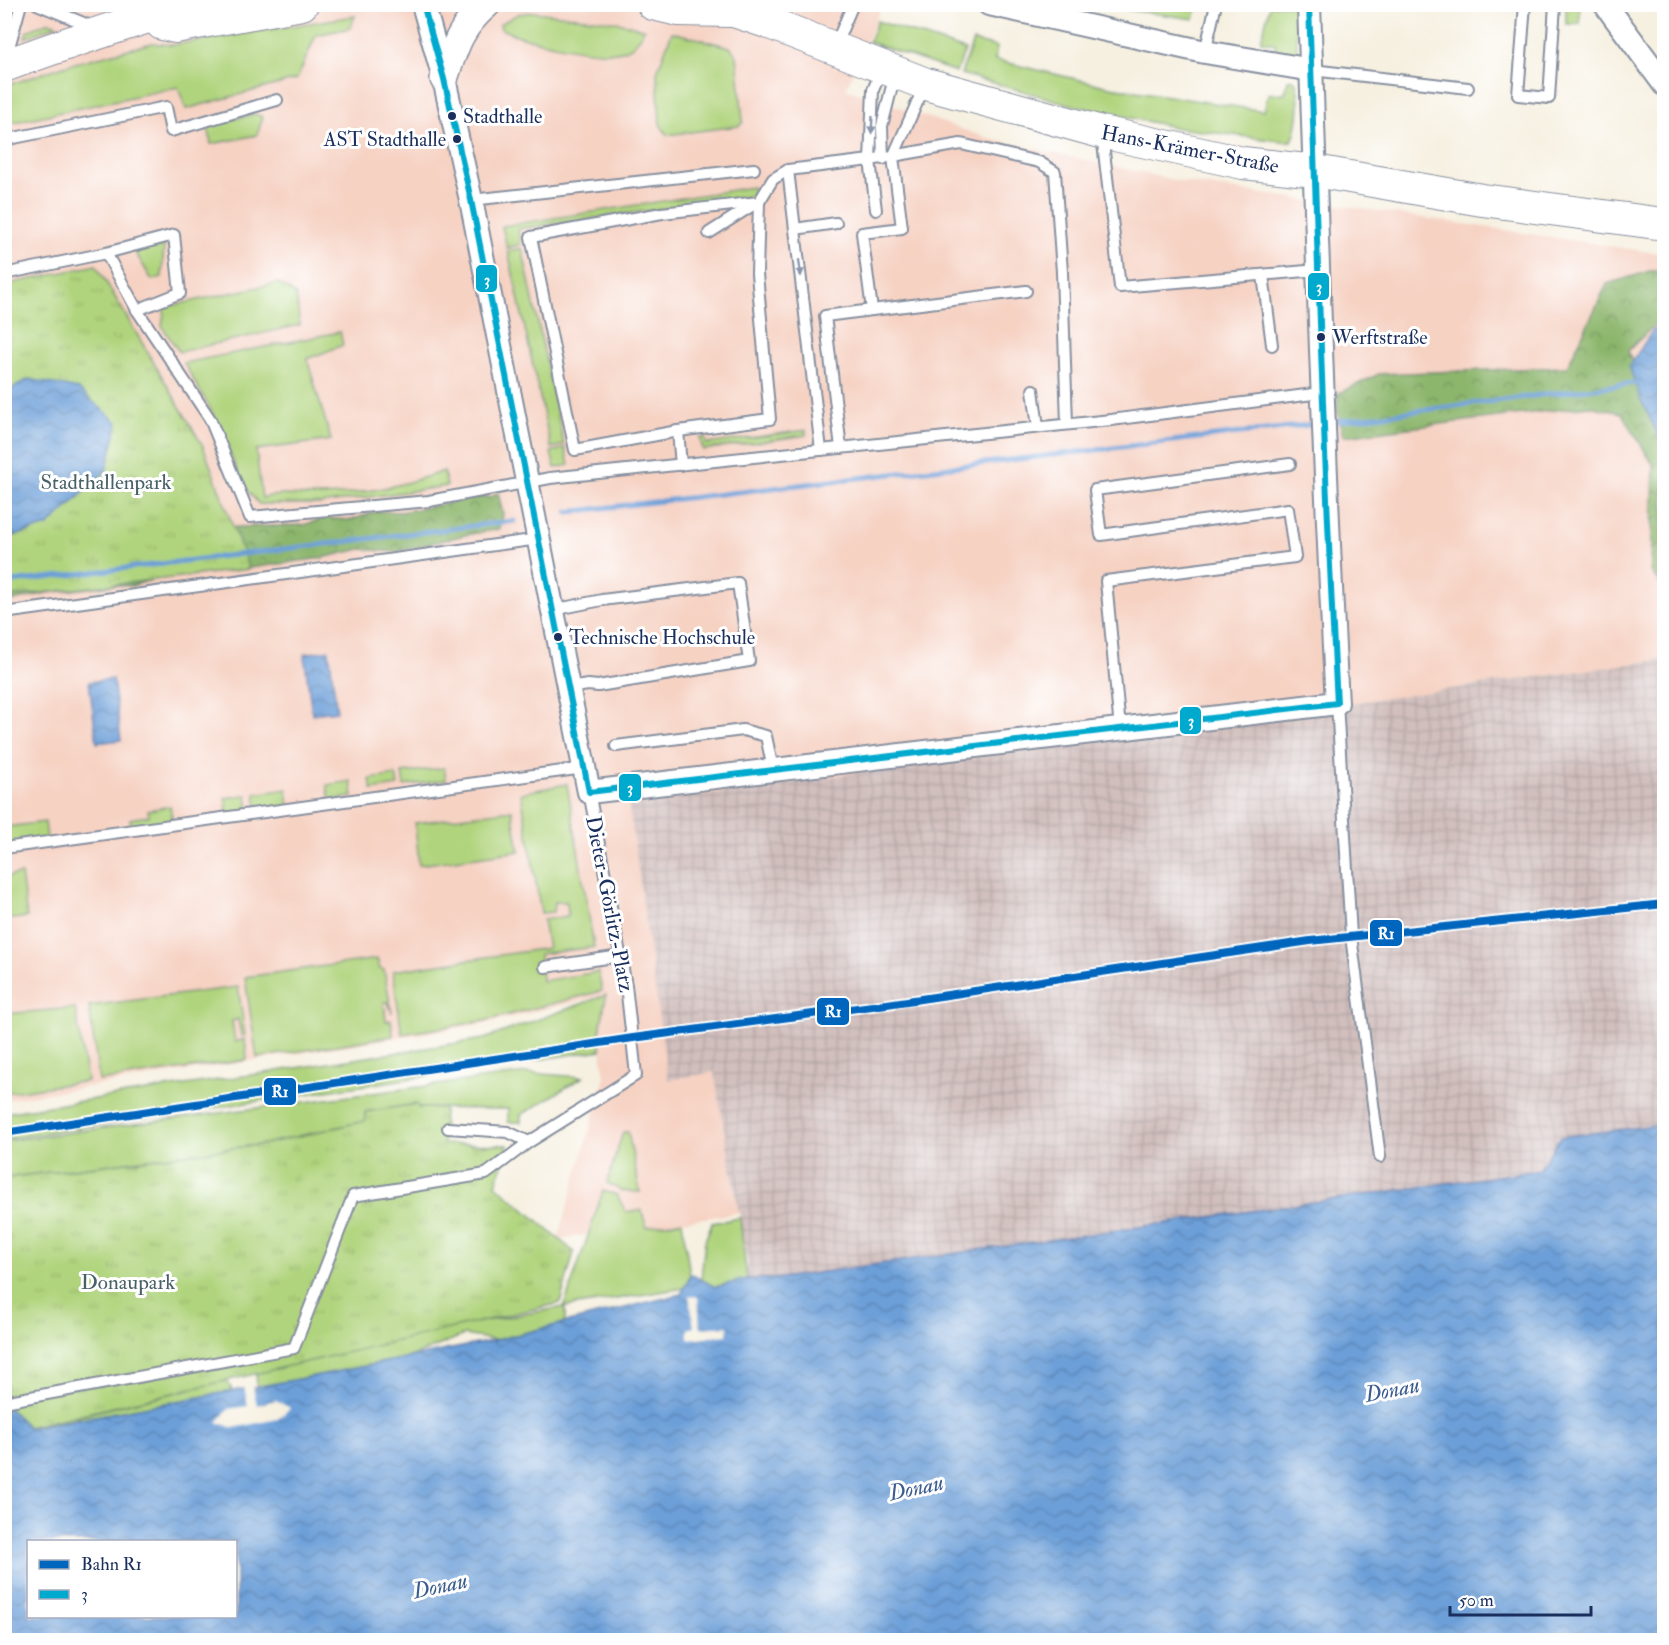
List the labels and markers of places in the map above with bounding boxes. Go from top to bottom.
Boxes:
place label: Stadthalle [463,104,542,129]
marker: Stadthalle [446,110,458,122]
place label: AST Stadthalle [323,127,446,152]
marker: AST Stadthalle [451,133,463,145]
place label: Werftstraße [1331,325,1428,350]
marker: Werftstraße [1315,331,1327,343]
place label: Technische Hochschule [569,625,755,650]
marker: Technische Hochschule [552,631,564,643]

